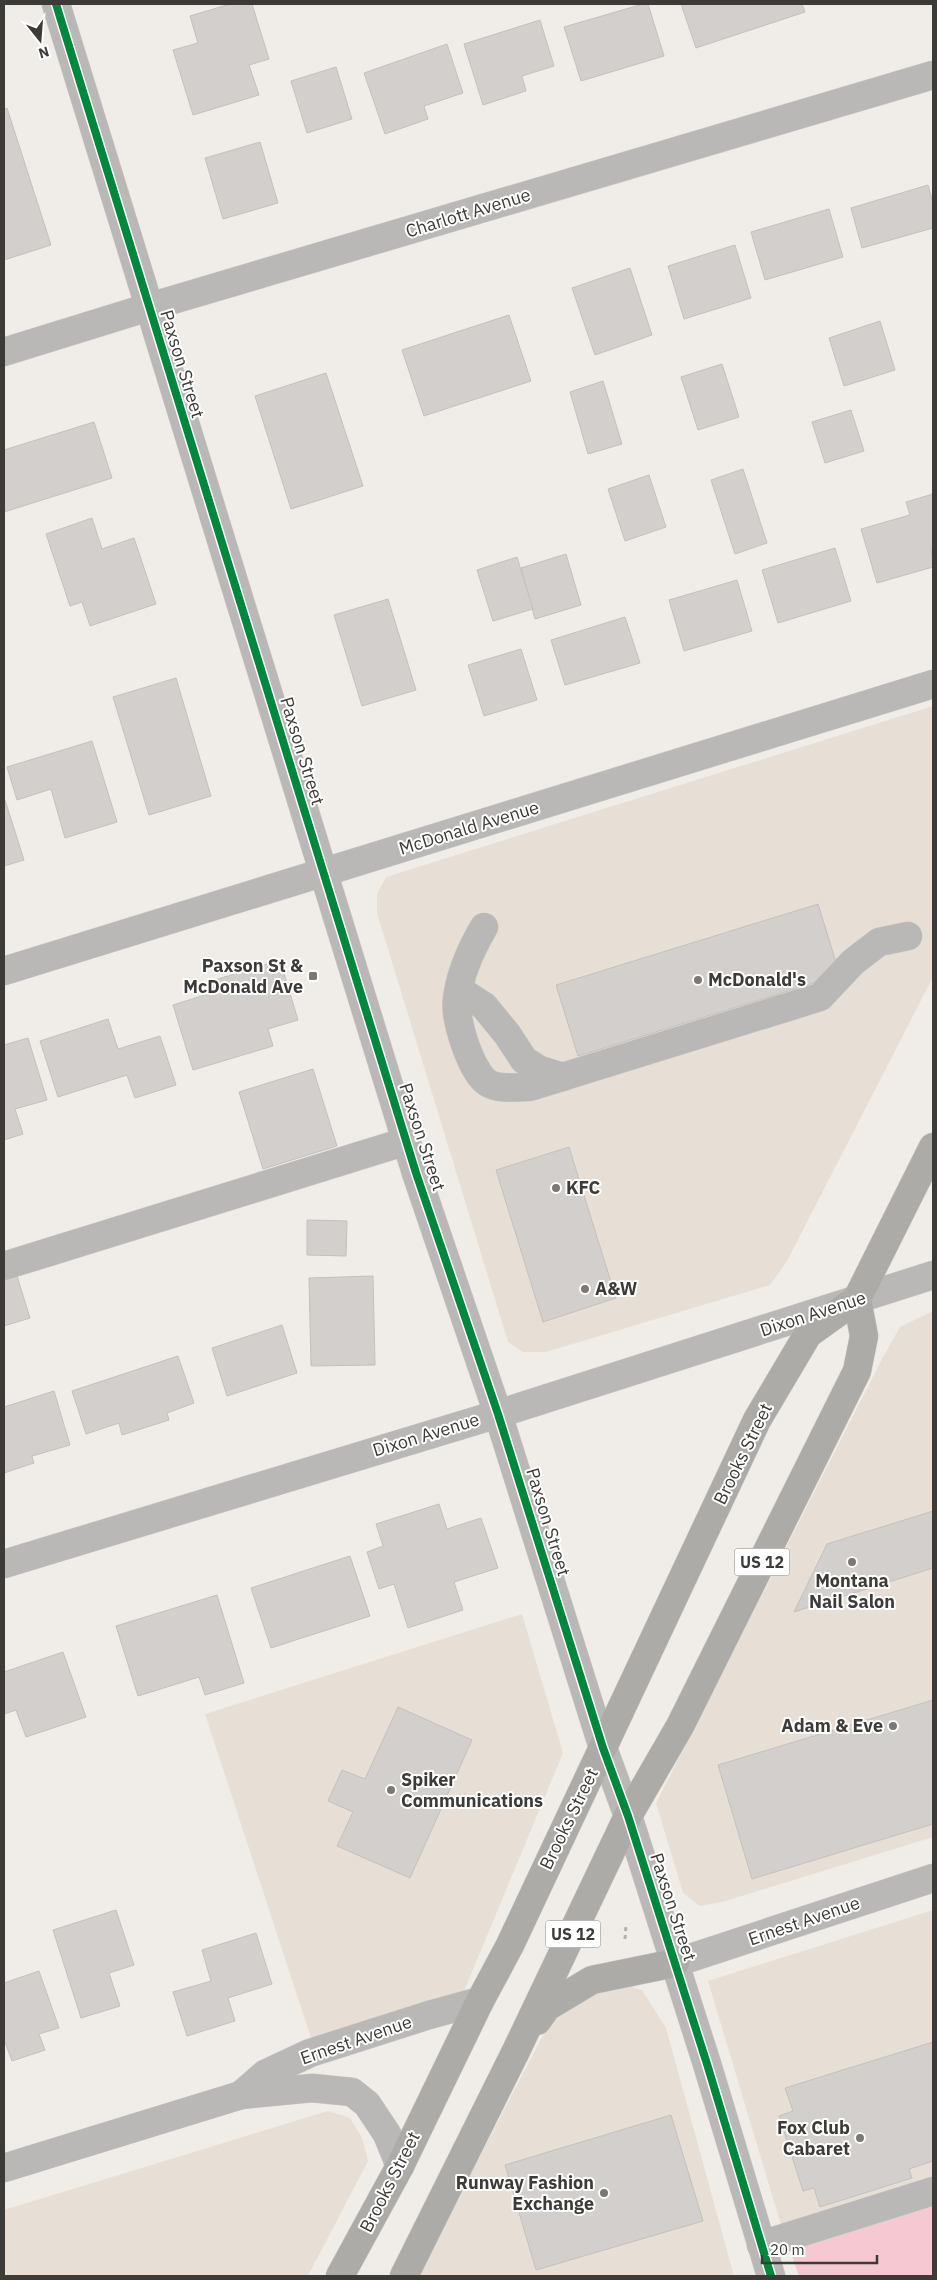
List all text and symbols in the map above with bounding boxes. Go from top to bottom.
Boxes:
north arrow [15,15,65,65]
text: N [36,42,51,63]
street label: Charlott Avenue [403,183,533,242]
street label: Paxson Street [155,307,210,421]
street label: Paxson Street [275,694,330,808]
street label: McDonald Avenue [396,795,542,860]
place label: Paxson St & McDonald Ave [183,954,303,998]
place label: McDonald's [708,968,806,991]
marker: Paxson St & McDonald Ave [307,970,319,982]
marker: McDonald's [692,974,704,986]
street label: Paxson Street [394,1080,451,1194]
place label: KFC [566,1176,601,1199]
marker: KFC [550,1182,562,1194]
place label: A&W [595,1277,637,1300]
marker: A&W [579,1283,591,1295]
street label: Dixon Avenue [757,1286,869,1341]
street label: Brooks Street [708,1399,777,1508]
street label: Dixon Avenue [370,1407,482,1462]
street label: Paxson Street [521,1465,576,1579]
road number: US 12 [734,1548,790,1575]
marker: Montana Nail Salon [846,1556,858,1568]
place label: Montana Nail Salon [809,1569,895,1613]
place label: Adam & Eve [781,1714,883,1737]
marker: Adam & Eve [887,1720,899,1732]
street label: Brooks Street [534,1764,603,1873]
place label: Spiker Communications [401,1768,543,1812]
marker: Spiker Communications [385,1784,397,1796]
street label: Paxson Street [645,1850,702,1964]
street label: Ernest Avenue [745,1891,863,1950]
road number: US 12 [546,1920,600,1948]
street label: Ernest Avenue [297,2010,415,2069]
place label: Fox Club Cabaret [777,2116,850,2160]
street label: Brooks Street [354,2127,425,2236]
marker: Fox Club Cabaret [854,2132,866,2144]
place label: Runway Fashion Exchange [456,2171,594,2215]
marker: Runway Fashion Exchange [598,2187,610,2199]
scale bar [762,2232,877,2264]
text: 20 m [770,2240,805,2259]

